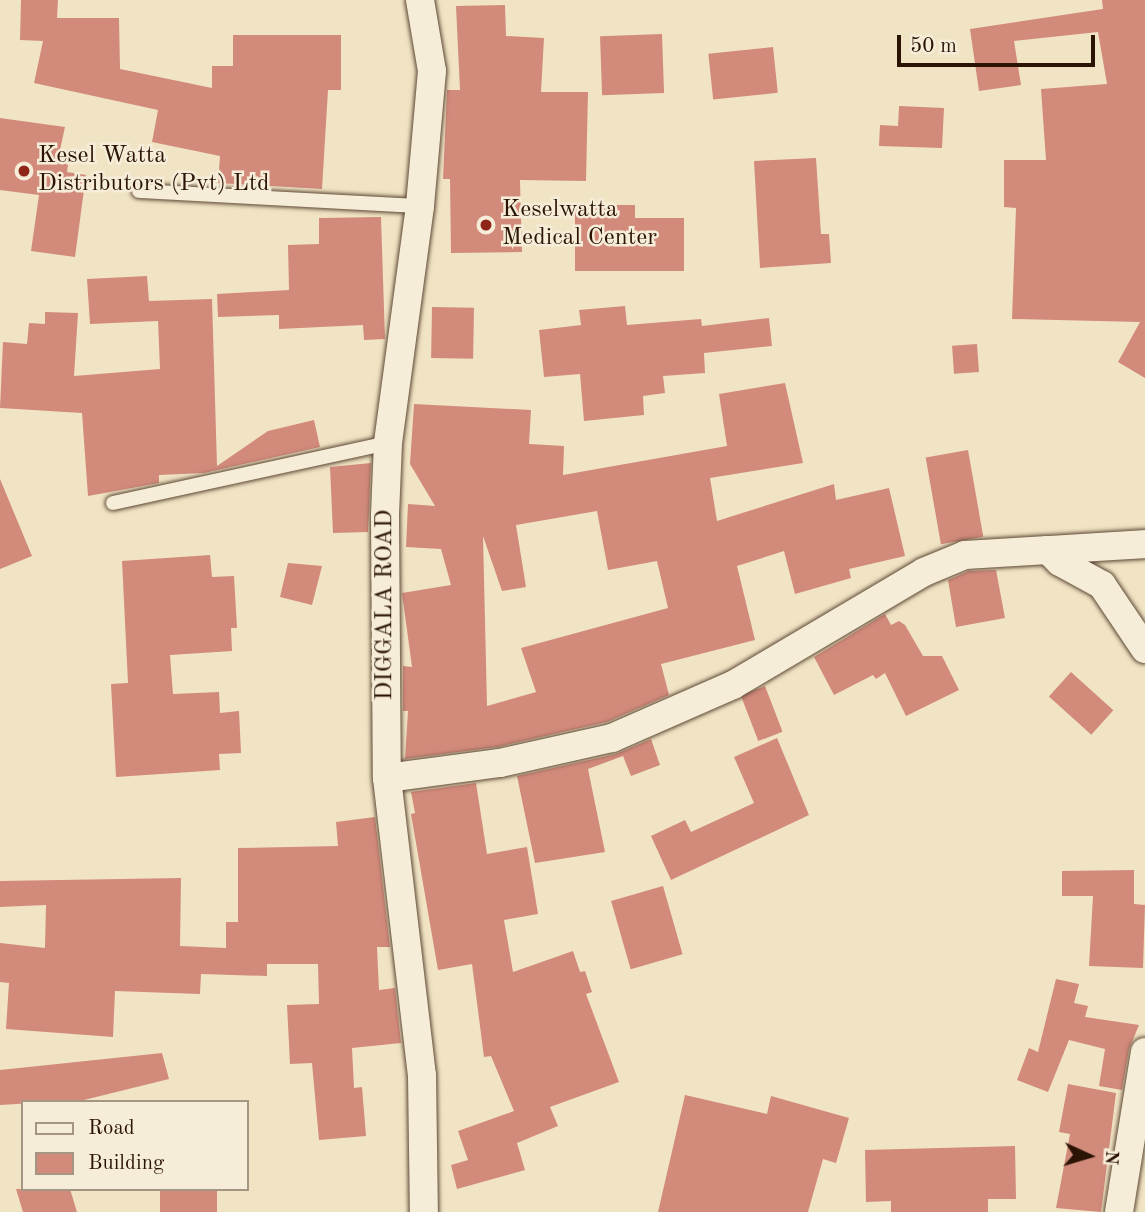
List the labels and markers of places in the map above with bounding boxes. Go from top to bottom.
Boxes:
place label: Kesel Watta Distributors (Pvt) Ltd [38,143,270,199]
marker: Kesel Watta Distributors (Pvt) Ltd [16,163,32,179]
place label: Keselwatta Medical Center [502,197,657,253]
marker: Keselwatta Medical Center [476,215,496,235]

